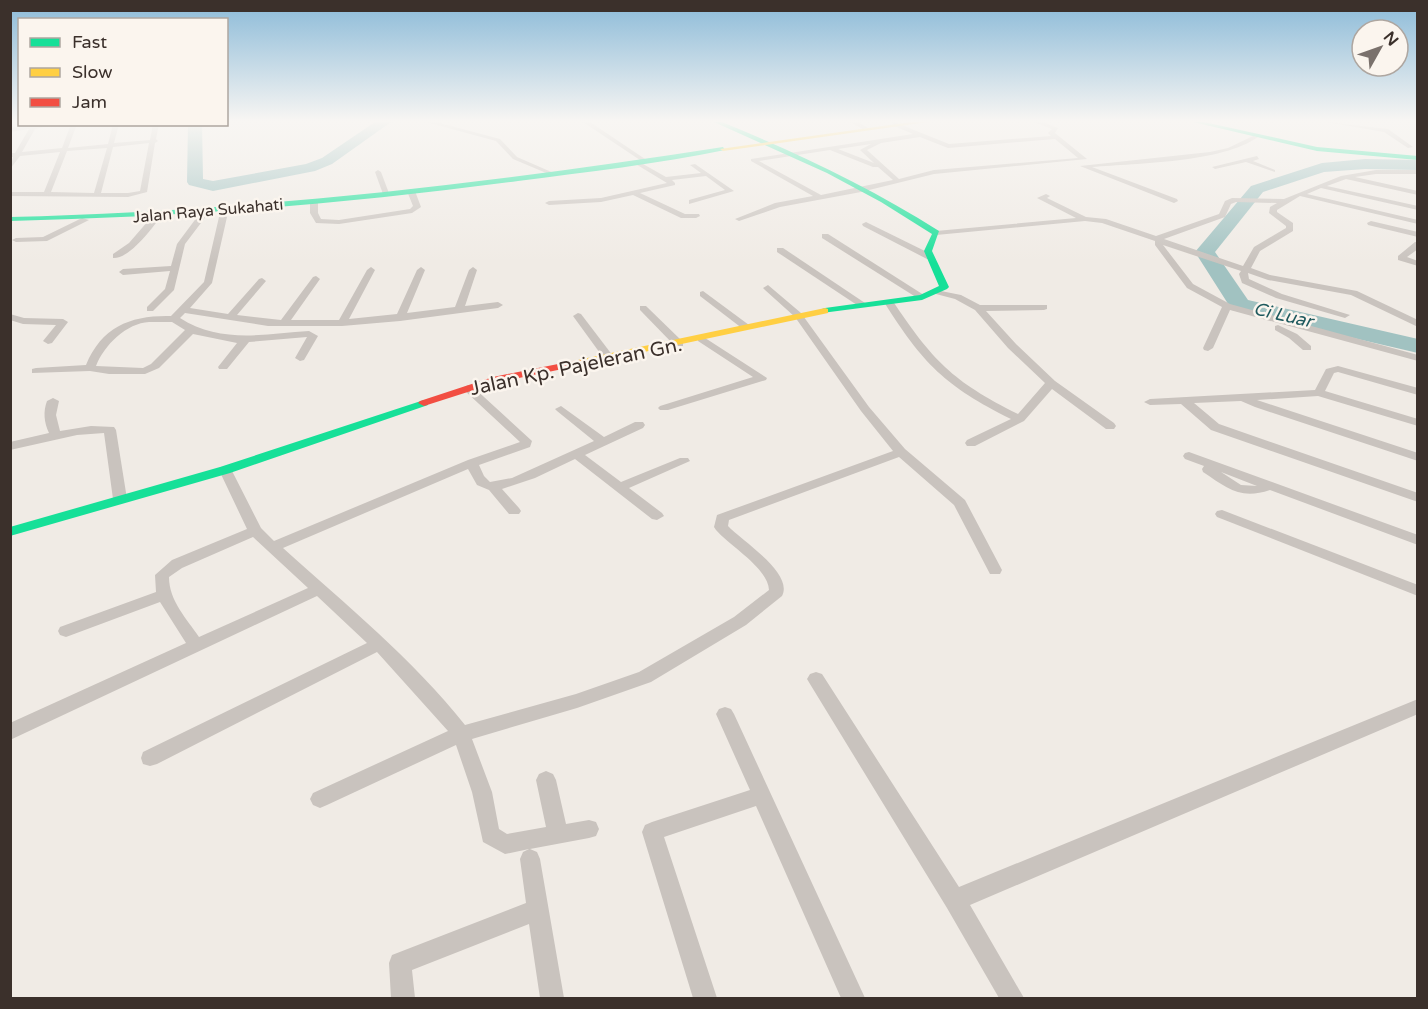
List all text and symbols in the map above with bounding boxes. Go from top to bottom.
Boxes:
legend [18,18,228,126]
north arrow [1350,18,1410,78]
text: N [1379,28,1403,50]
text: Fast [72,31,107,53]
text: Slow [72,61,113,83]
text: Jam [72,91,107,113]
street label: Jalan Raya Sukahati [132,194,284,228]
water label: Ci Luar [1251,298,1317,333]
street label: Jalan Kp. Pajeleran Gn. [468,333,684,401]

